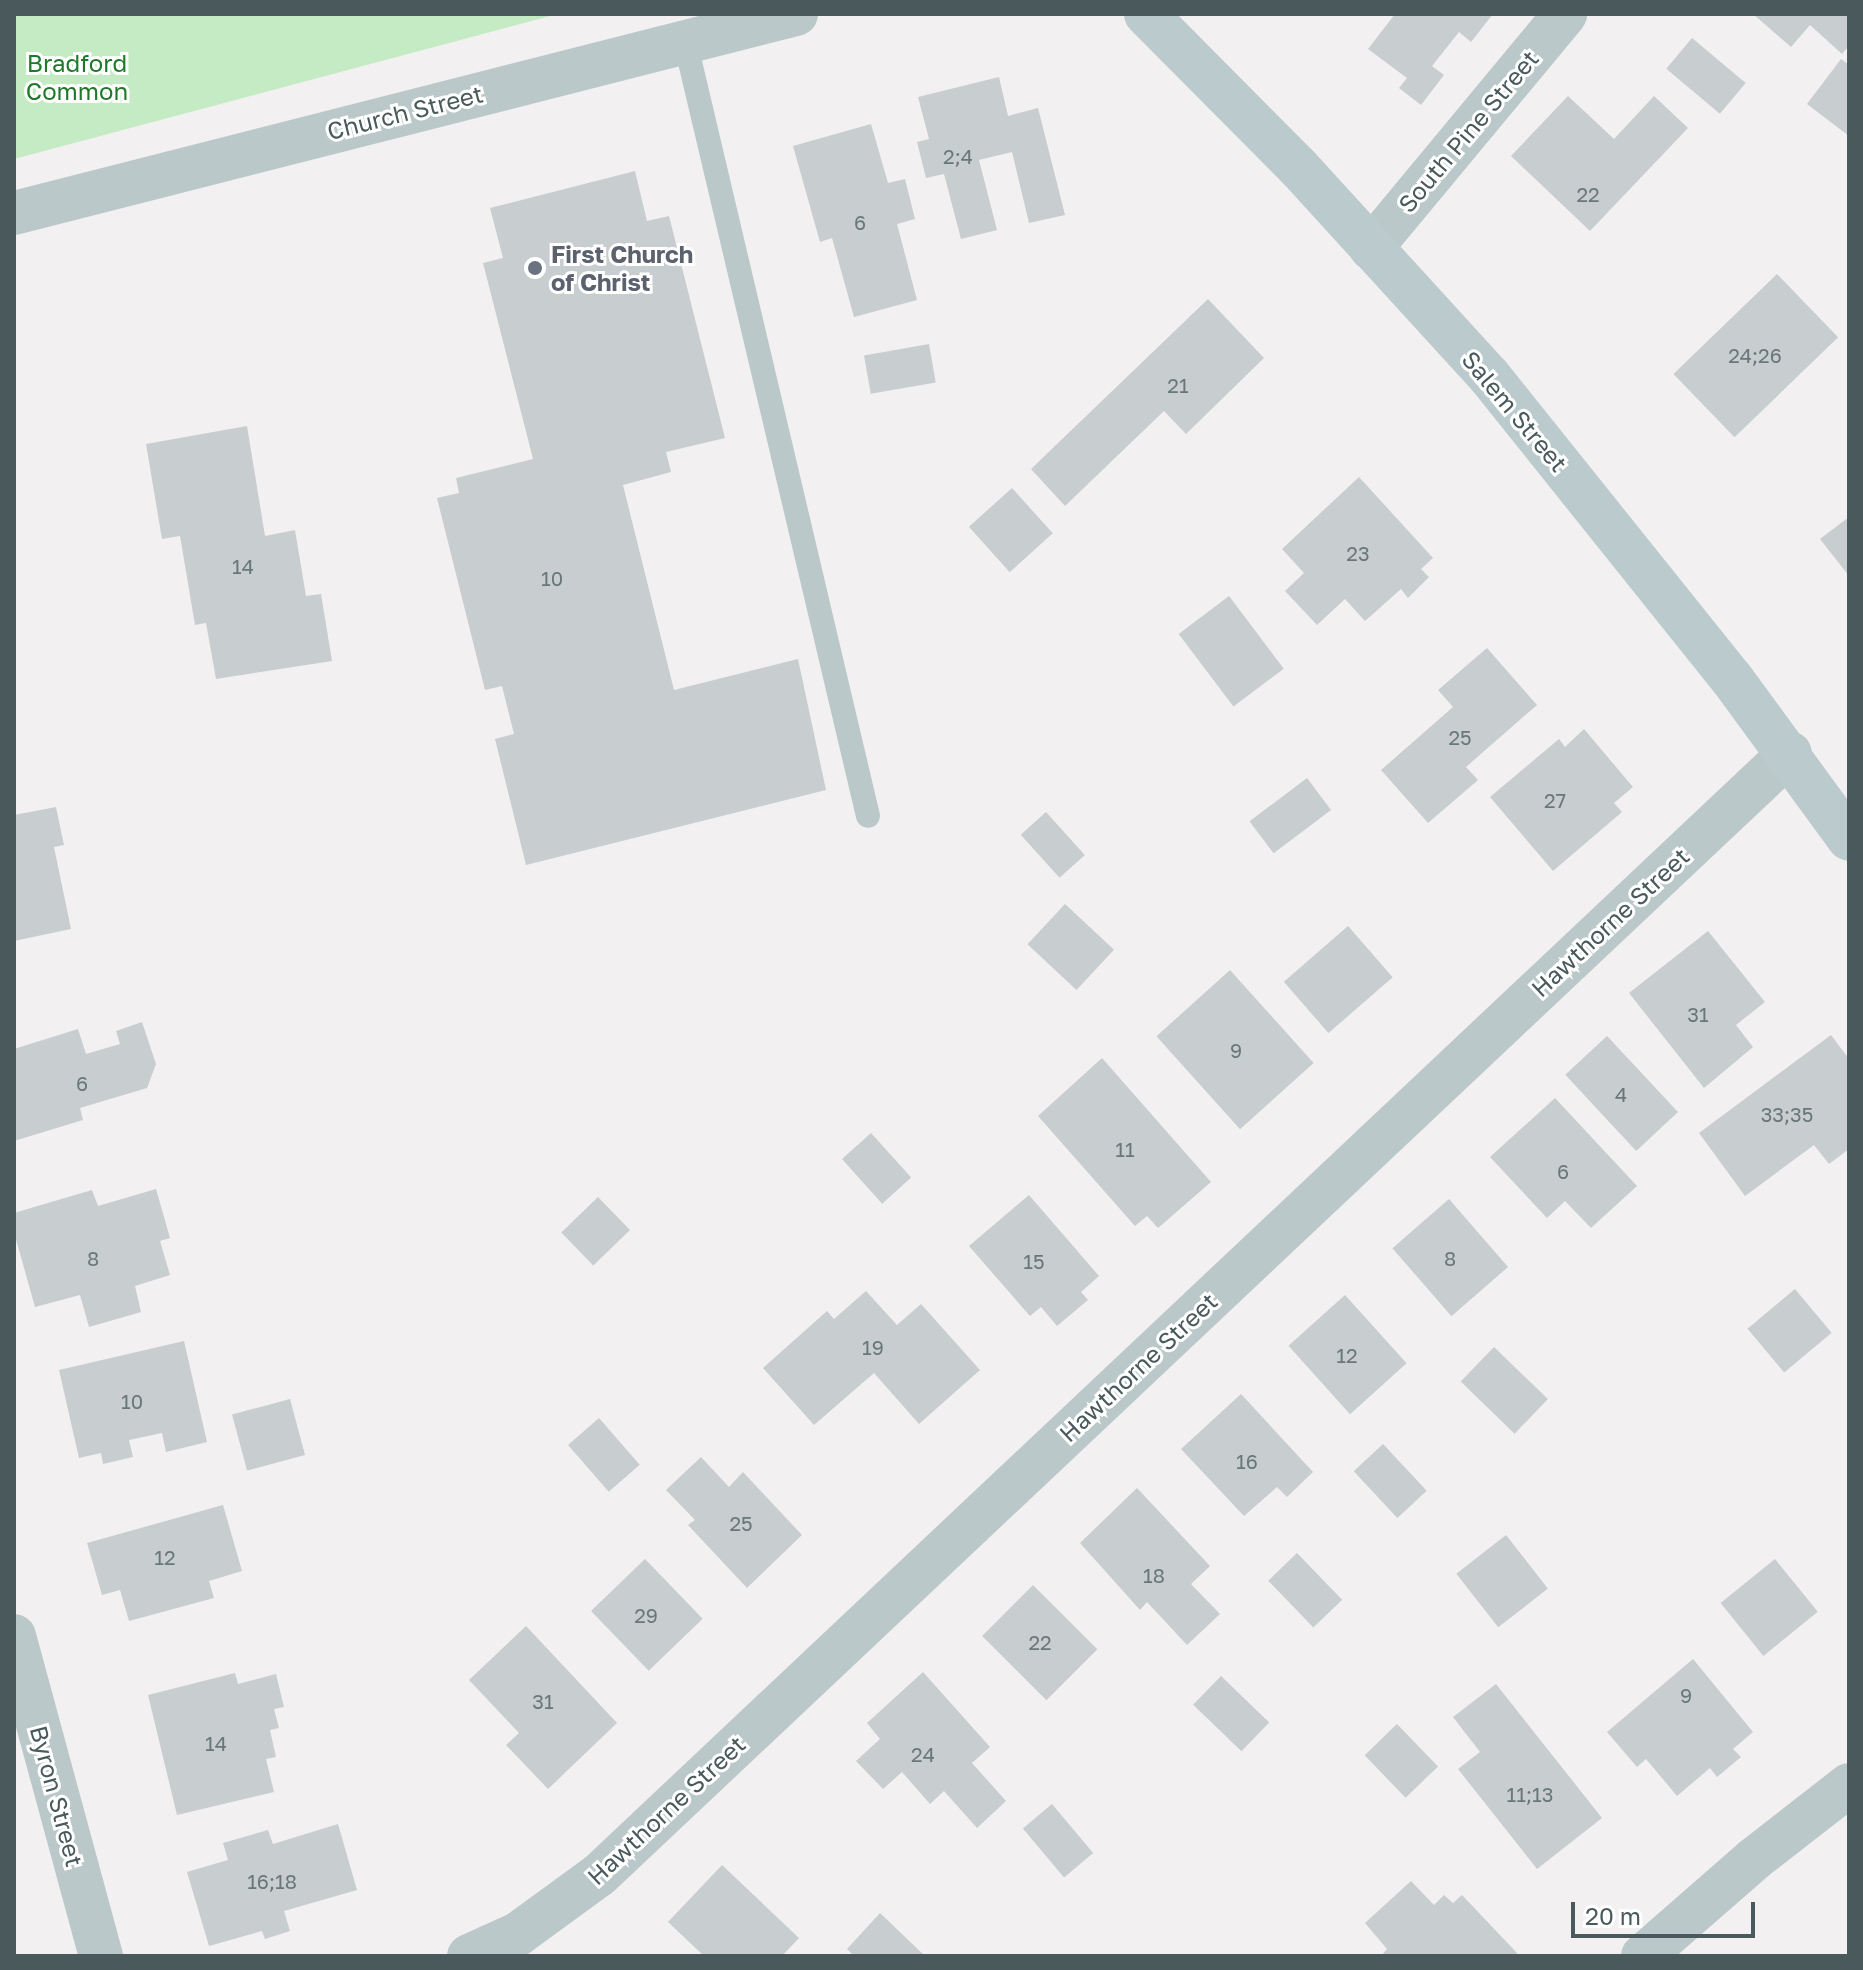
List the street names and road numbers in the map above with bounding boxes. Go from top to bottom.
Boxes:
street label: South Pine Street [1392,44,1544,218]
street label: Church Street [324,79,486,145]
street label: Salem Street [1456,345,1574,477]
street label: Hawthorne Street [1525,841,1695,1003]
street label: Hawthorne Street [1053,1286,1223,1448]
street label: Byron Street [24,1722,90,1870]
street label: Hawthorne Street [581,1729,751,1891]

